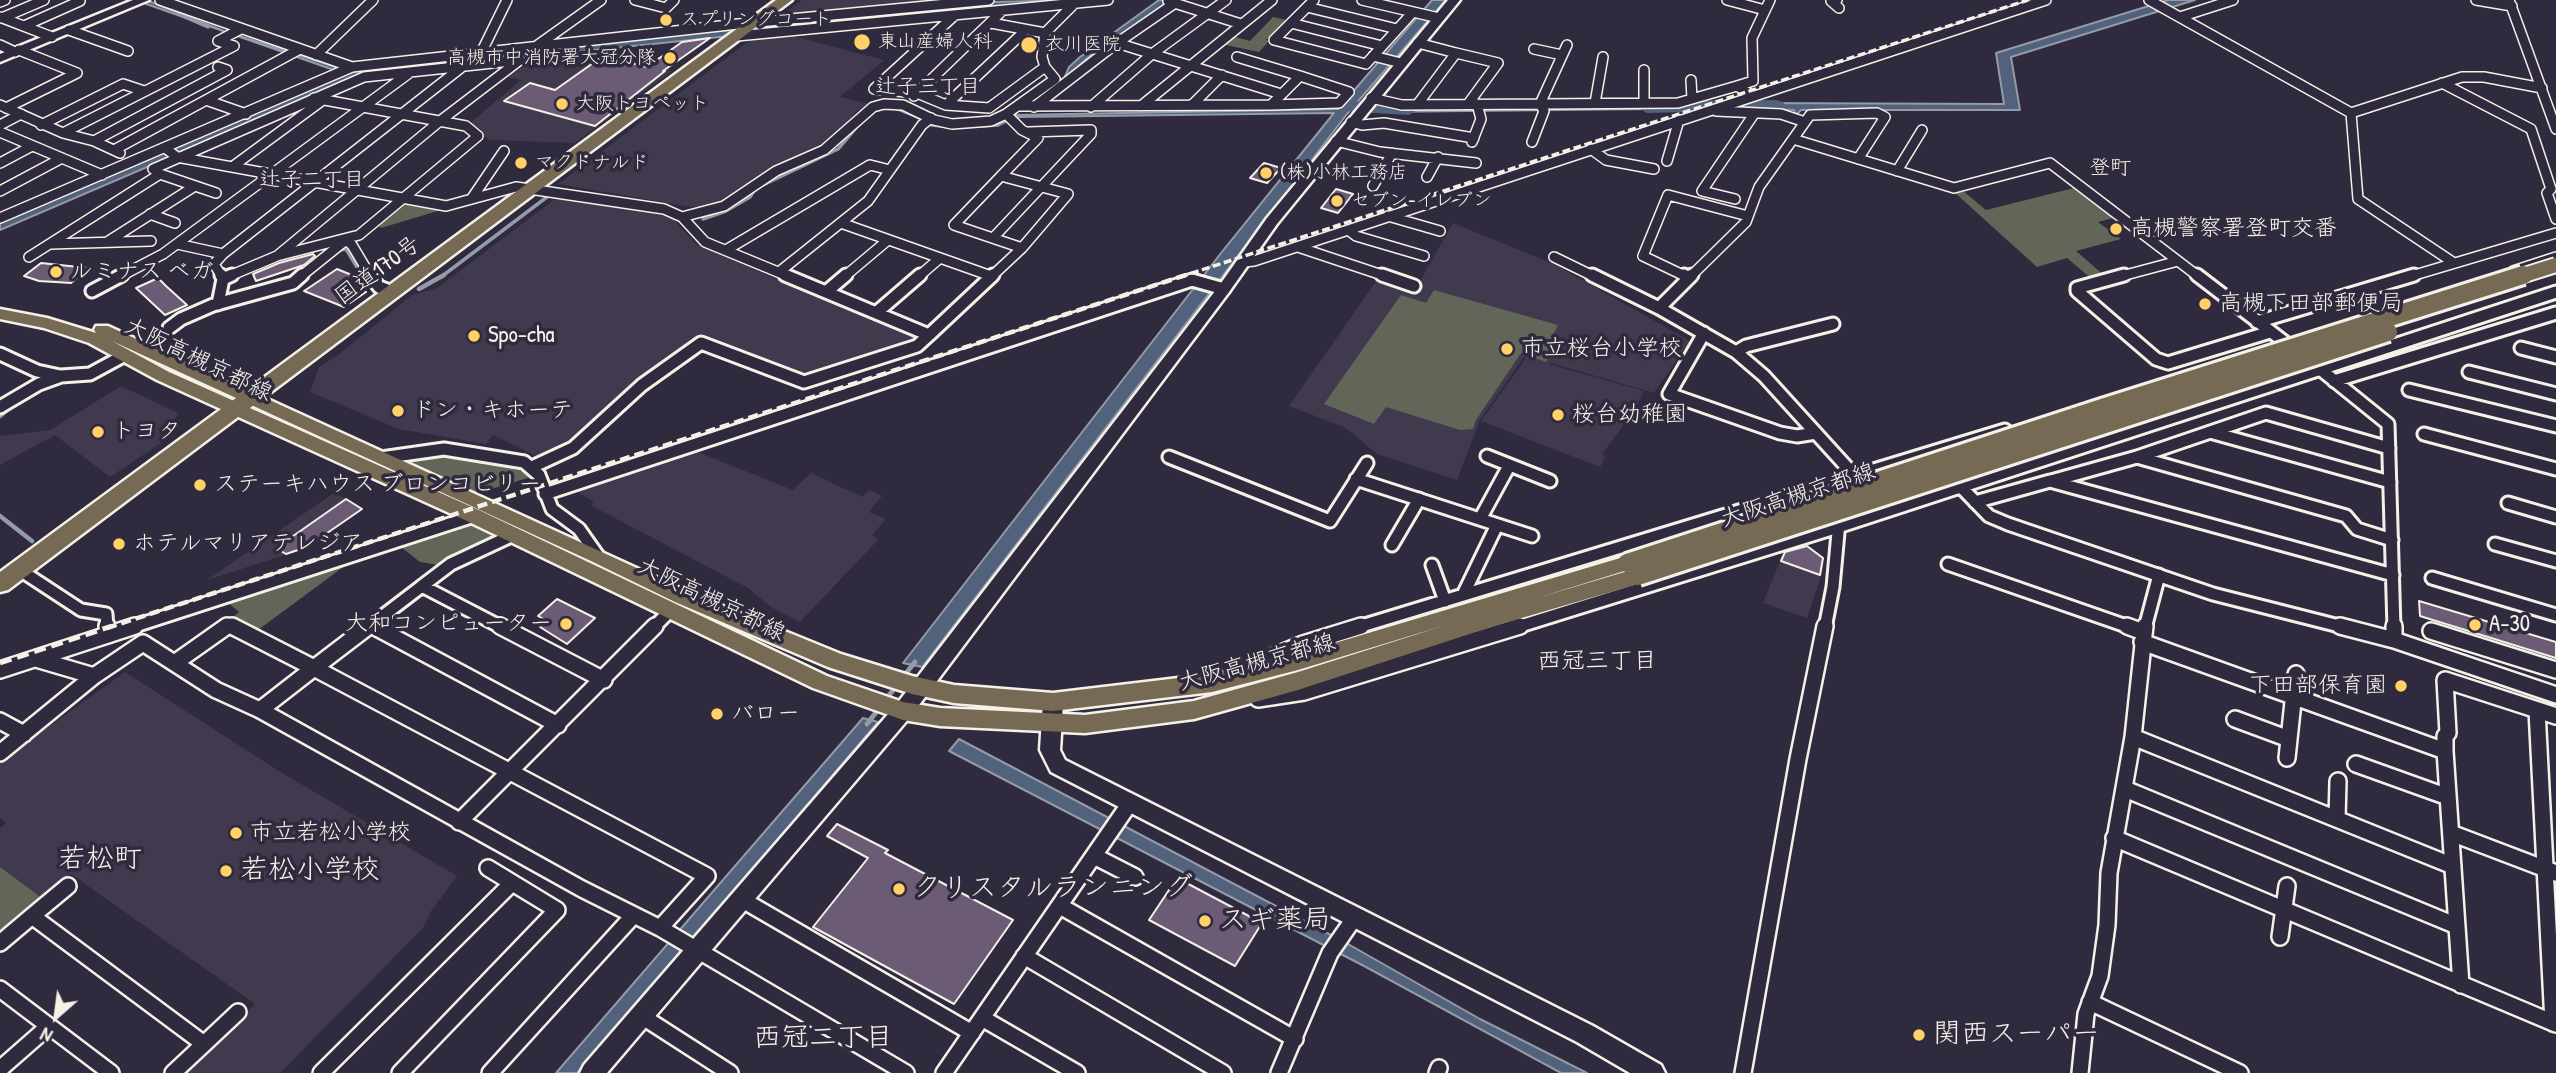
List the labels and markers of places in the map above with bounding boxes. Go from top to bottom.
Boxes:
place label: スプリングコート [680,9,832,31]
marker: スプリングコート [658,12,674,28]
place label: 東山産婦人科 [878,31,992,53]
marker: 東山産婦人科 [852,32,872,52]
place label: 衣川医院 [1045,34,1121,56]
marker: 衣川医院 [1019,35,1039,55]
place label: 高槻市中消防署大冠分隊 [447,47,656,69]
marker: 高槻市中消防署大冠分隊 [662,50,678,66]
place label: 大阪トヨペット [576,93,709,115]
marker: 大阪トヨペット [554,96,570,112]
place label: マクドナルド [535,152,649,174]
marker: マクドナルド [513,155,529,171]
place label: (株)小林工務店 [1280,162,1407,184]
marker: (株)小林工務店 [1258,165,1274,181]
place label: セブン-イレブン [1351,190,1492,212]
marker: セブン-イレブン [1329,193,1345,209]
place label: 高槻警察署登町交番 [2130,215,2337,243]
marker: 高槻警察署登町交番 [2108,221,2124,237]
place label: ルミナス ベガ [70,258,213,286]
marker: ルミナス ベガ [48,264,64,280]
place label: 高槻下田部郵便局 [2219,290,2403,318]
marker: 高槻下田部郵便局 [2197,296,2213,312]
place label: Spo-cha [488,322,555,350]
marker: Spo-cha [466,328,482,344]
place label: 市立桜台小学校 [1521,335,1682,363]
marker: 市立桜台小学校 [1499,341,1515,357]
place label: ドン・キホーテ [412,397,573,425]
place label: 桜台幼稚園 [1572,401,1687,429]
marker: ドン・キホーテ [390,403,406,419]
marker: 桜台幼稚園 [1550,407,1566,423]
place label: トヨタ [112,418,181,446]
marker: トヨタ [90,424,106,440]
place label: ステーキハウス ブロンコビリー [214,471,541,499]
marker: ステーキハウス ブロンコビリー [192,477,208,493]
place label: ホテルマリアテレジア [133,530,363,558]
marker: ホテルマリアテレジア [111,536,127,552]
place label: 大和コンピューター [345,610,552,638]
place label: A-30 [2489,611,2530,639]
marker: 大和コンピューター [558,616,574,632]
marker: A-30 [2467,617,2483,633]
place label: 下田部保育園 [2249,672,2387,700]
marker: 下田部保育園 [2393,678,2409,694]
place label: バロー [731,700,800,728]
marker: バロー [709,706,725,722]
place label: 市立若松小学校 [250,819,411,847]
marker: 市立若松小学校 [228,825,244,841]
place label: 若松小学校 [240,854,380,888]
marker: 若松小学校 [218,863,234,879]
place label: クリスタルランニング [913,872,1193,906]
marker: クリスタルランニング [891,881,907,897]
place label: スギ薬局 [1219,904,1331,938]
marker: スギ薬局 [1197,913,1213,929]
place label: 関西スーパー [1933,1018,2100,1052]
marker: 関西スーパー [1911,1027,1927,1043]

